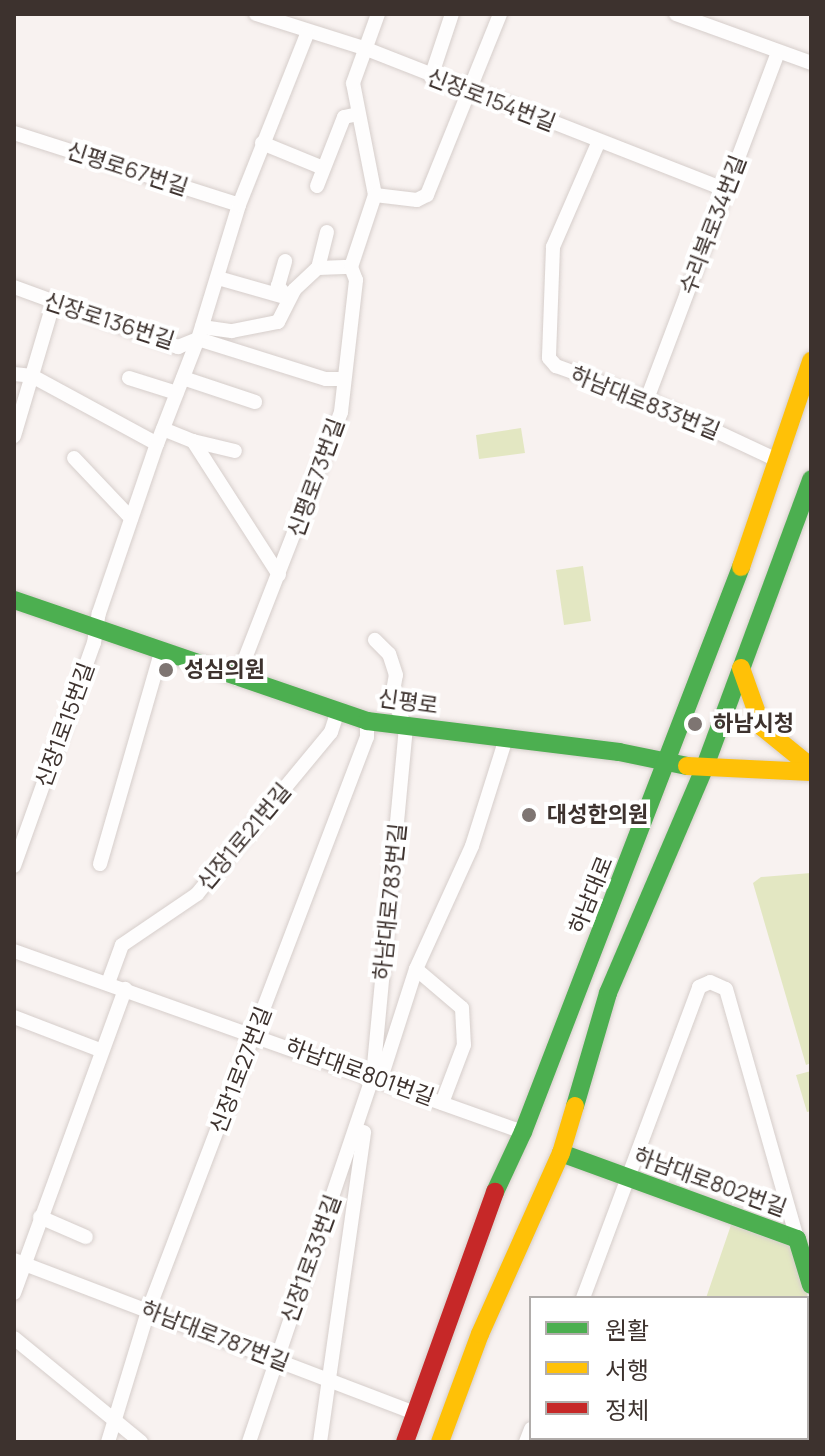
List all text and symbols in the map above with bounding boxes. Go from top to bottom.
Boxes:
street label: 신장로154번길 [423,63,559,137]
street label: 신평로67번길 [63,137,191,201]
street label: 수리북로34번길 [674,152,752,298]
street label: 신장로136번길 [40,287,178,355]
street label: 하남대로833번길 [567,361,723,445]
street label: 신평로73번길 [282,415,350,541]
place label: 성심의원 [184,657,265,683]
street label: 신장1로15번길 [30,659,100,791]
marker: 성심의원 [155,659,177,681]
street label: 신평로 [376,685,440,719]
place label: 하남시청 [713,711,794,737]
marker: 하남시청 [684,713,706,735]
street label: 신장1로21번길 [192,778,296,896]
place label: 대성한의원 [547,802,648,828]
marker: 대성한의원 [518,804,540,826]
street label: 하남대로783번길 [369,822,411,982]
street label: 하남대로 [564,853,618,937]
street label: 신장1로27번길 [205,1003,277,1137]
street label: 하남대로801번길 [282,1033,438,1111]
street label: 하남대로802번길 [630,1142,790,1222]
street label: 신장1로33번길 [276,1191,346,1327]
street label: 하남대로787번길 [137,1296,293,1376]
legend [529,1296,809,1440]
text: 원활 [605,1313,649,1346]
text: 서행 [605,1353,649,1386]
text: 정체 [605,1393,649,1426]

